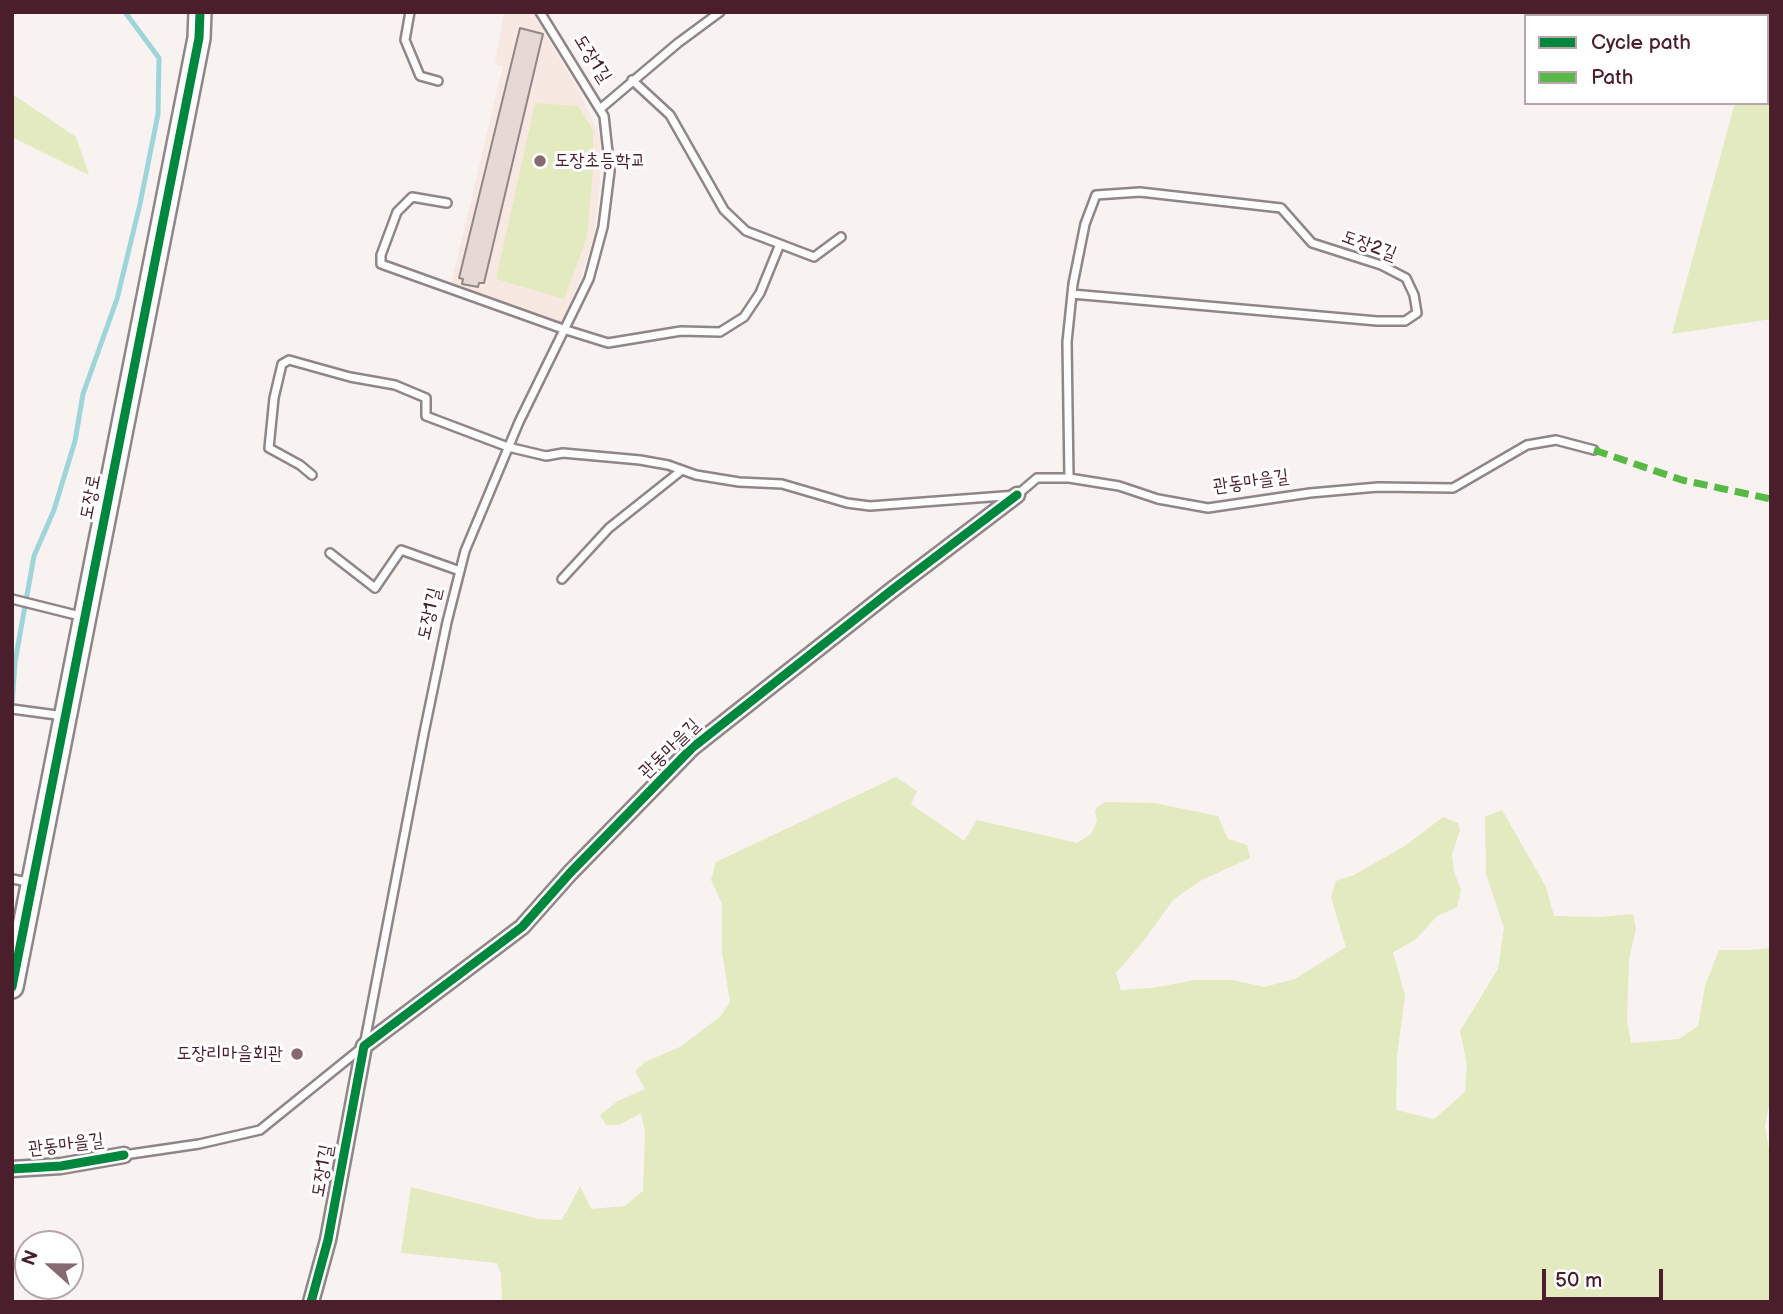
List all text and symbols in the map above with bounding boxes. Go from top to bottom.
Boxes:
legend [1524,14,1769,105]
street label: 도장1길 [568,30,616,88]
text: Cycle path [1591,30,1691,55]
text: Path [1591,65,1633,90]
place label: 도장초등학교 [554,150,646,172]
marker: 도장초등학교 [532,153,548,169]
street label: 도장2길 [1338,226,1400,266]
street label: 관동마을길 [1212,465,1290,499]
street label: 도장로 [75,472,107,522]
street label: 도장1길 [413,586,447,642]
street label: 관동마을길 [635,714,705,784]
place label: 도장리마을회관 [176,1043,283,1065]
marker: 도장리마을회관 [289,1046,305,1062]
street label: 관동마을길 [27,1129,105,1161]
street label: 도장1길 [307,1143,339,1199]
north arrow [14,1230,84,1300]
text: N [18,1247,44,1269]
scale bar [1545,1254,1666,1298]
text: 50 m [1555,1268,1602,1293]

